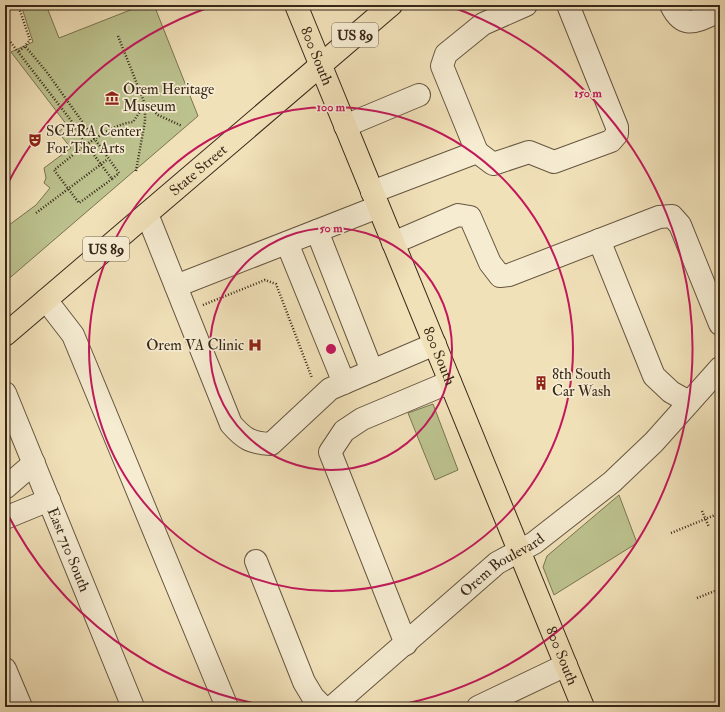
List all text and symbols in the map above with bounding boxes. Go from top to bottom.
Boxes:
road number: US 89 [332,23,378,47]
street label: 800 South [296,24,337,88]
place label: Orem Heritage Museum [123,80,214,116]
text: 150 m [574,86,602,101]
museum icon: Orem Heritage Museum [104,90,120,106]
text: 100 m [317,100,346,115]
place label: SCERA Center For The Arts [46,122,142,158]
theatre icon: SCERA Center For The Arts [27,132,43,148]
street label: State Street [165,140,231,200]
text: 50 m [319,221,343,236]
road number: US 89 [83,237,129,261]
street label: 800 South [419,324,460,388]
place label: Orem VA Clinic [146,336,244,355]
hospital icon: Orem VA Clinic [247,337,263,353]
centre of rings [324,342,338,356]
place label: 8th South Car Wash [552,365,611,401]
building icon: 8th South Car Wash [533,375,549,391]
street label: East 710 South [43,505,94,595]
street label: Orem Boulevard [456,529,549,601]
street label: 800 South [542,624,583,688]

